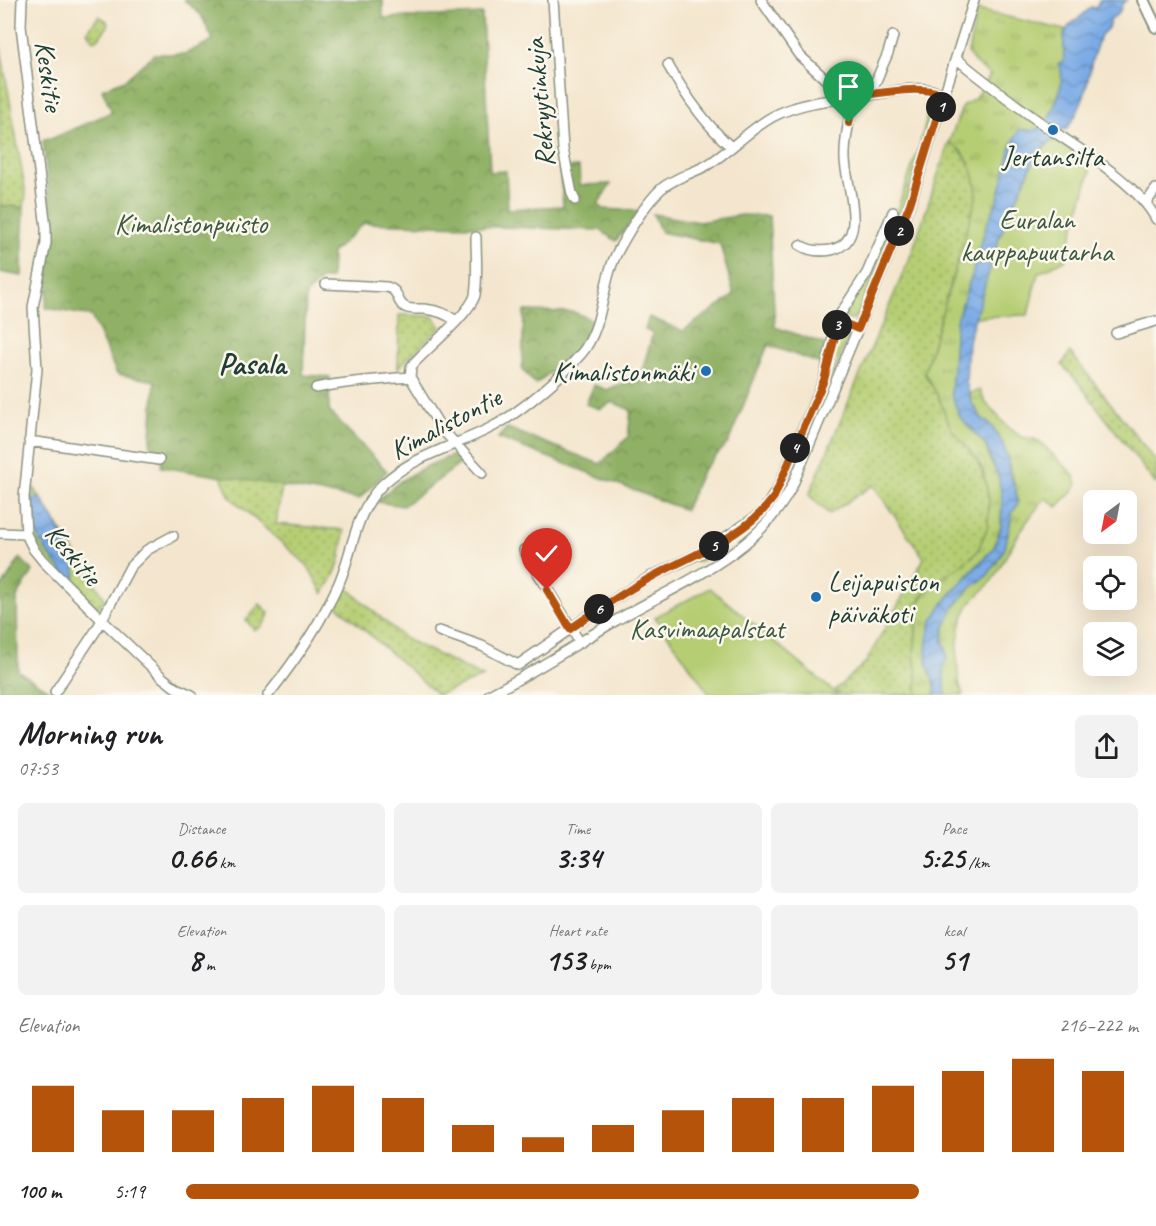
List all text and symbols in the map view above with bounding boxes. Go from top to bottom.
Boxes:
street label: Rekryytinkuja [516,35,563,169]
street label: Keskitie [27,39,72,115]
pin [823,61,874,123]
icon: arrive [832,70,865,103]
pin: 1 [926,92,956,122]
text: 1 [937,97,945,117]
marker: Jertansilta [1046,123,1060,137]
place label: Jertansilta [1000,139,1106,174]
park label: Euralan kauppapuutarha [961,202,1115,269]
park label: Kimalistonpuisto [115,206,269,241]
pin: 2 [884,216,914,246]
text: 2 [895,221,903,241]
pin: 3 [822,310,852,340]
text: 3 [833,315,841,335]
district label: Pasala [219,345,288,383]
place label: Kimalistonmäki [553,354,698,389]
marker: Kimalistonmäki [699,364,713,378]
street label: Kimalistontie [383,379,509,467]
pin: 4 [780,433,810,463]
text: 4 [791,438,799,458]
north arrow [1083,490,1137,544]
map controls [1083,490,1137,676]
street label: Keskitie [38,516,111,594]
pin [521,528,572,590]
pin: 5 [699,531,729,561]
text: 5 [711,536,717,556]
icon: check [530,537,563,570]
button: locate [1083,556,1137,610]
place label: Leijapuiston päiväkoti [828,564,939,631]
marker: Leijapuiston päiväkoti [809,590,823,604]
pin: 6 [584,594,614,624]
text: 6 [595,599,603,619]
park label: Kasvimaapalstat [630,611,787,646]
button: layers [1083,622,1137,676]
text: Morning run [18,712,162,754]
button: share [1075,715,1138,778]
text: 07:53 [18,756,58,781]
text: Distance [178,819,226,839]
text: Time [566,819,590,839]
text: Pace [942,819,967,839]
text: 0.66 [168,839,216,877]
text: 3:34 [555,839,601,877]
text: 5:25 [919,839,965,877]
text: km [216,853,235,873]
text: /km [965,853,989,873]
text: Elevation [177,921,226,941]
text: Heart rate [549,921,607,941]
text: kcal [944,921,965,941]
text: 8 [188,941,202,979]
text: 153 [545,941,585,979]
text: 51 [941,941,968,979]
text: m [202,955,215,975]
text: bpm [585,955,611,975]
text: Elevation [18,1013,80,1038]
text: 216–222 m [1059,1013,1138,1038]
text: 100 m [18,1179,61,1204]
text: 5:19 [114,1179,145,1204]

